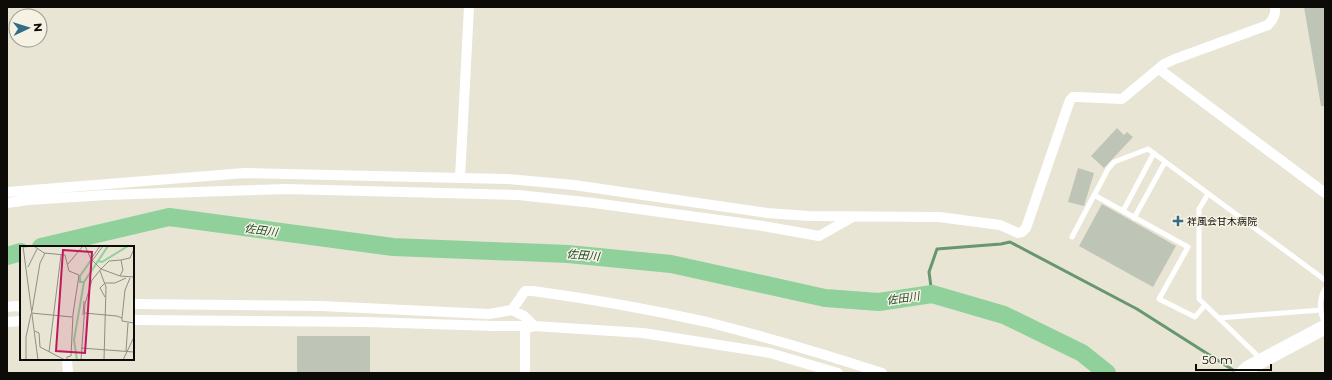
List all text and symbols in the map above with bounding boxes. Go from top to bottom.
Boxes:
north arrow [8,8,48,48]
text: N [31,22,45,32]
marker: 祥風会甘木病院 [1172,215,1184,227]
place label: 祥風会甘木病院 [1187,215,1257,228]
water label: 佐田川 [244,221,279,239]
inset map [20,246,134,360]
water label: 佐田川 [566,247,601,263]
water label: 佐田川 [886,289,921,307]
scale bar [1196,346,1271,372]
text: 50 m [1202,352,1233,367]

